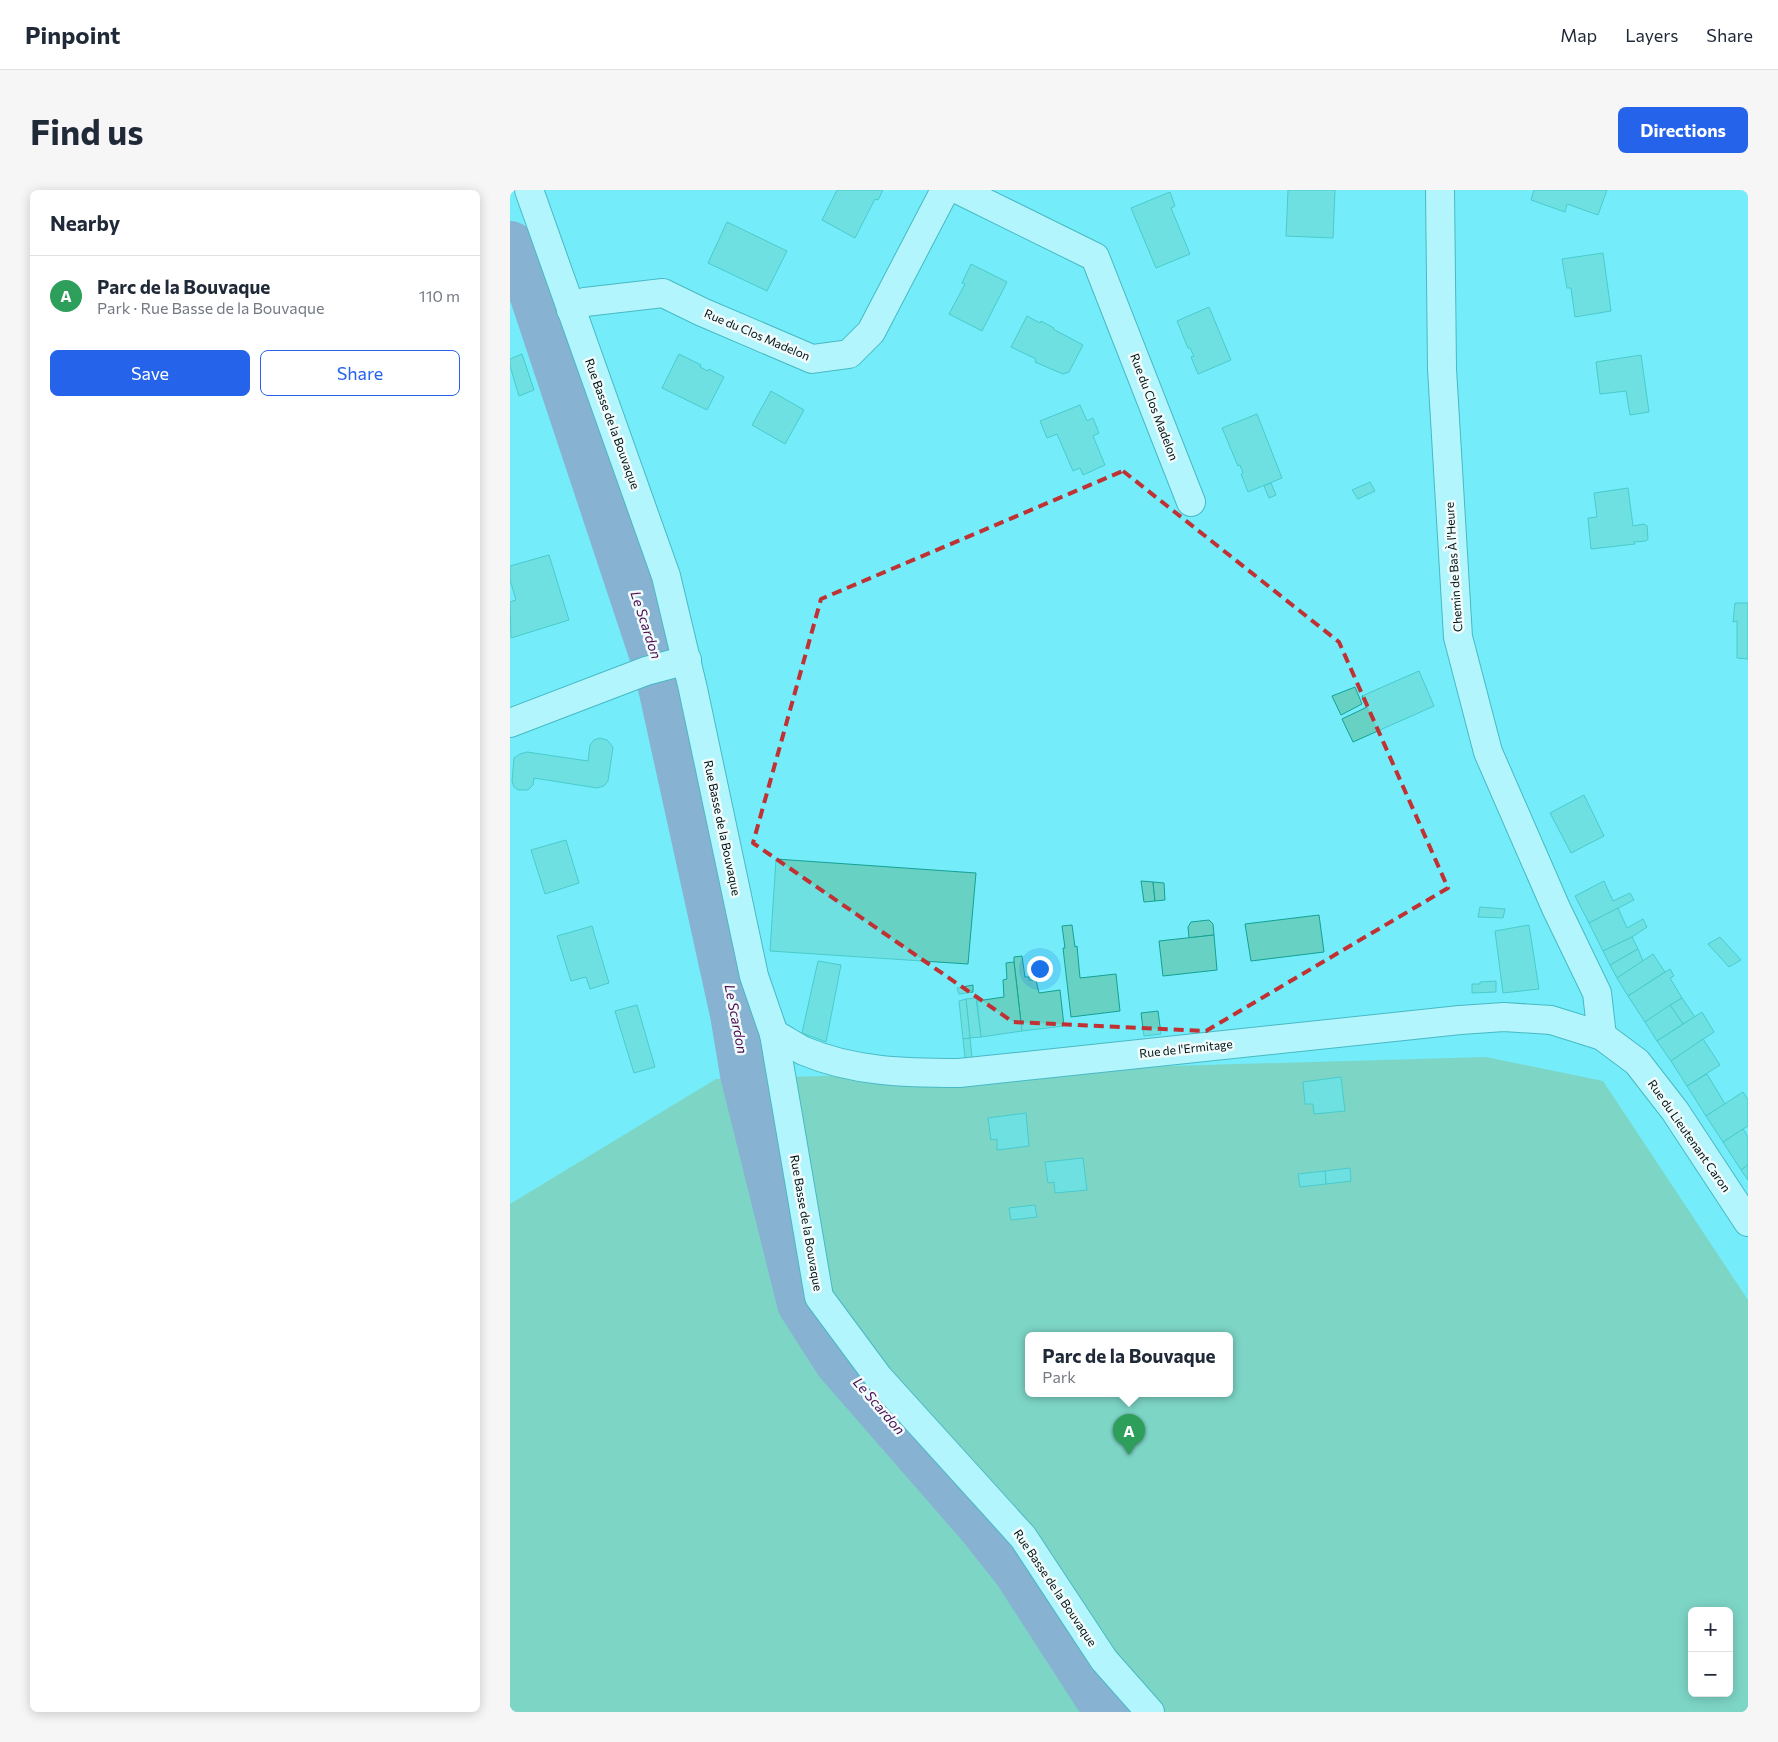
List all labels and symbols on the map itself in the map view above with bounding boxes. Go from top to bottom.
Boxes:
street label: Rue du Clos Madelon [703,305,812,363]
street label: Rue du Clos Madelon [1128,351,1182,462]
street label: Rue Basse de la Bouvaque [583,356,643,491]
street label: Chemin de Bas À l'Heure [1441,501,1465,633]
water label: Le Scardon [628,589,665,661]
street label: Rue Basse de la Bouvaque [702,759,744,897]
your location [1027,956,1053,982]
water label: Le Scardon [721,983,752,1055]
street label: Rue de l'Ermitage [1139,1036,1233,1060]
street label: Rue du Lieutenant Caron [1646,1077,1734,1194]
street label: Rue Basse de la Bouvaque [788,1154,826,1292]
water label: Le Scardon [850,1374,909,1438]
pin: A [1113,1414,1145,1455]
street label: Rue Basse de la Bouvaque [1011,1526,1100,1649]

